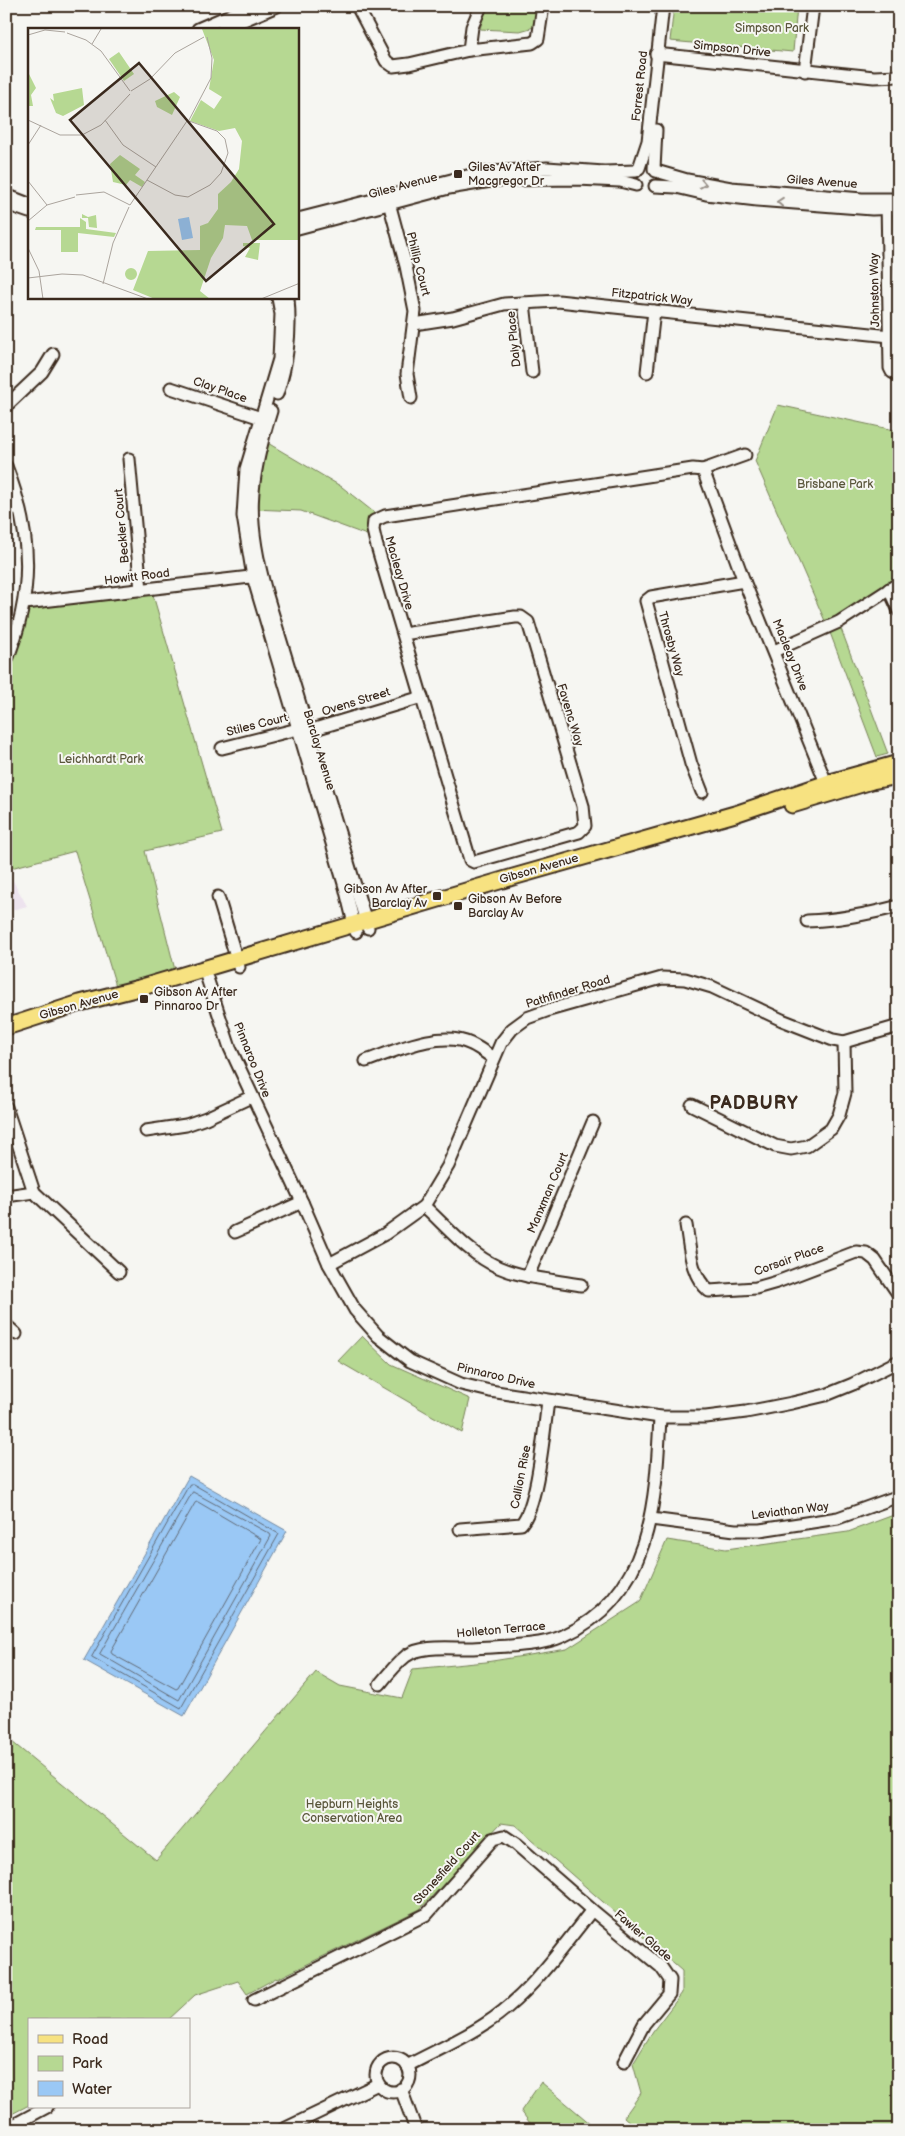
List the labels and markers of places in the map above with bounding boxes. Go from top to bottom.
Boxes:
place label: Giles Av After Macgregor Dr [468,160,545,189]
marker: Giles Av After Macgregor Dr [452,168,464,180]
place label: Gibson Av After Barclay Av [344,882,428,911]
marker: Gibson Av After Barclay Av [431,890,443,902]
place label: Gibson Av Before Barclay Av [468,892,562,921]
marker: Gibson Av Before Barclay Av [452,900,464,912]
place label: Gibson Av After Pinnaroo Dr [154,985,238,1014]
marker: Gibson Av After Pinnaroo Dr [138,993,150,1005]

